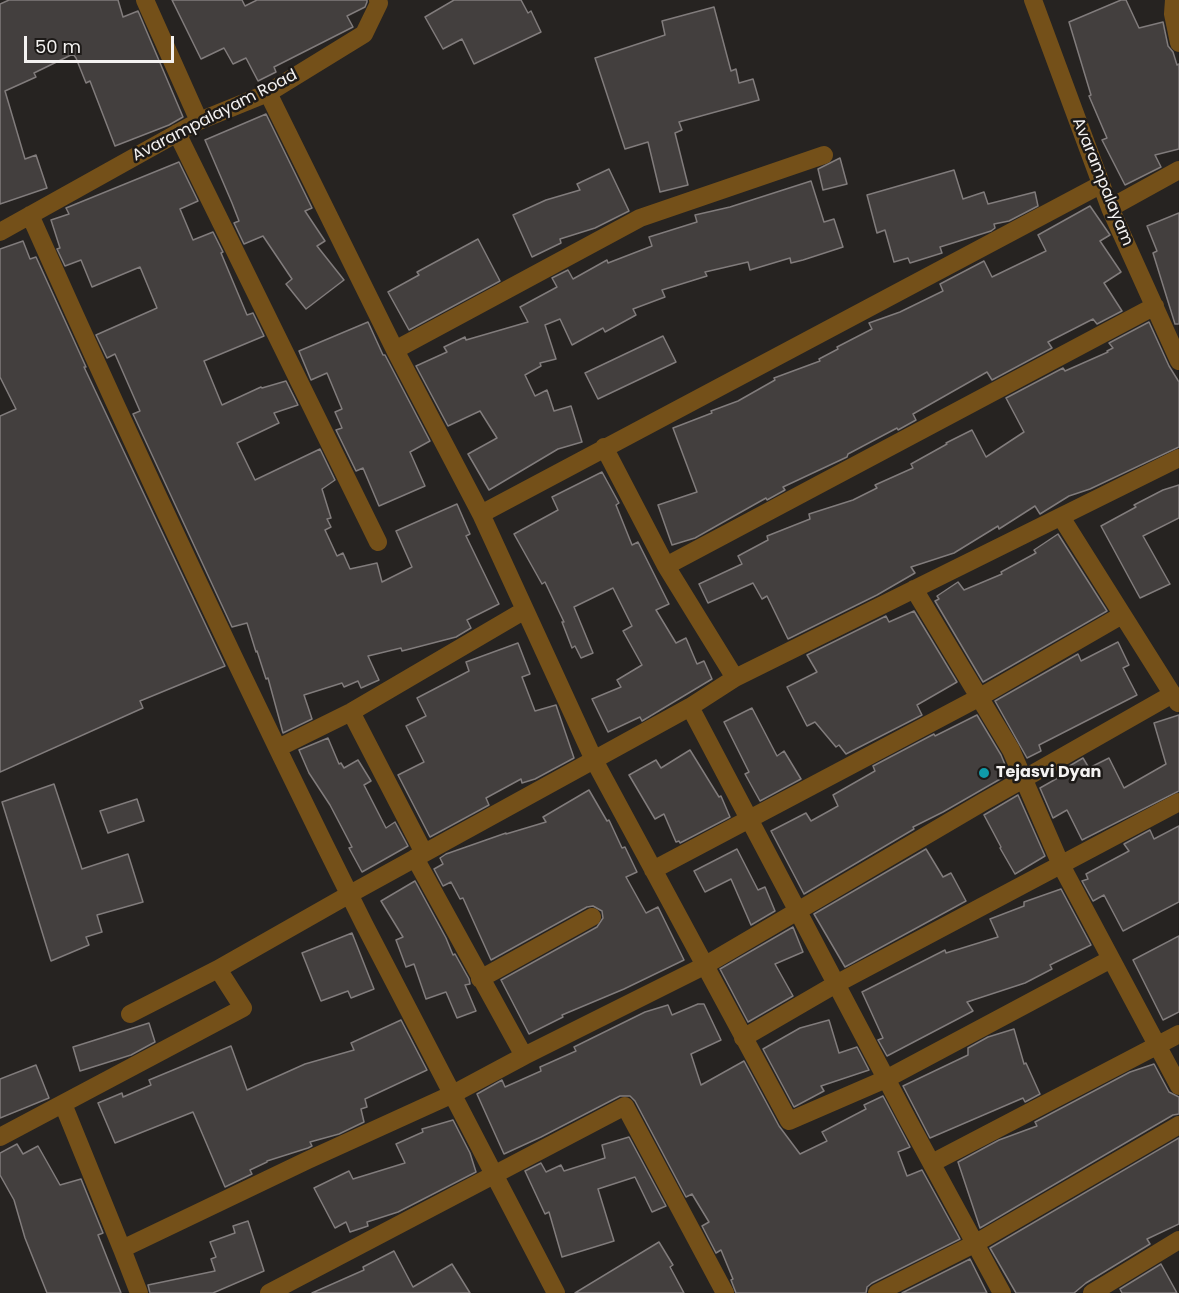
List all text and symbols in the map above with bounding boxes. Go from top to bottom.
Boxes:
scale bar [27,24,177,62]
text: 50 m [35,34,81,59]
street label: Avarampalayam Road [129,66,301,166]
street label: Avarampalayam [1068,115,1136,249]
place label: Tejasvi Dyan [996,763,1101,783]
marker: Tejasvi Dyan [977,766,991,780]

